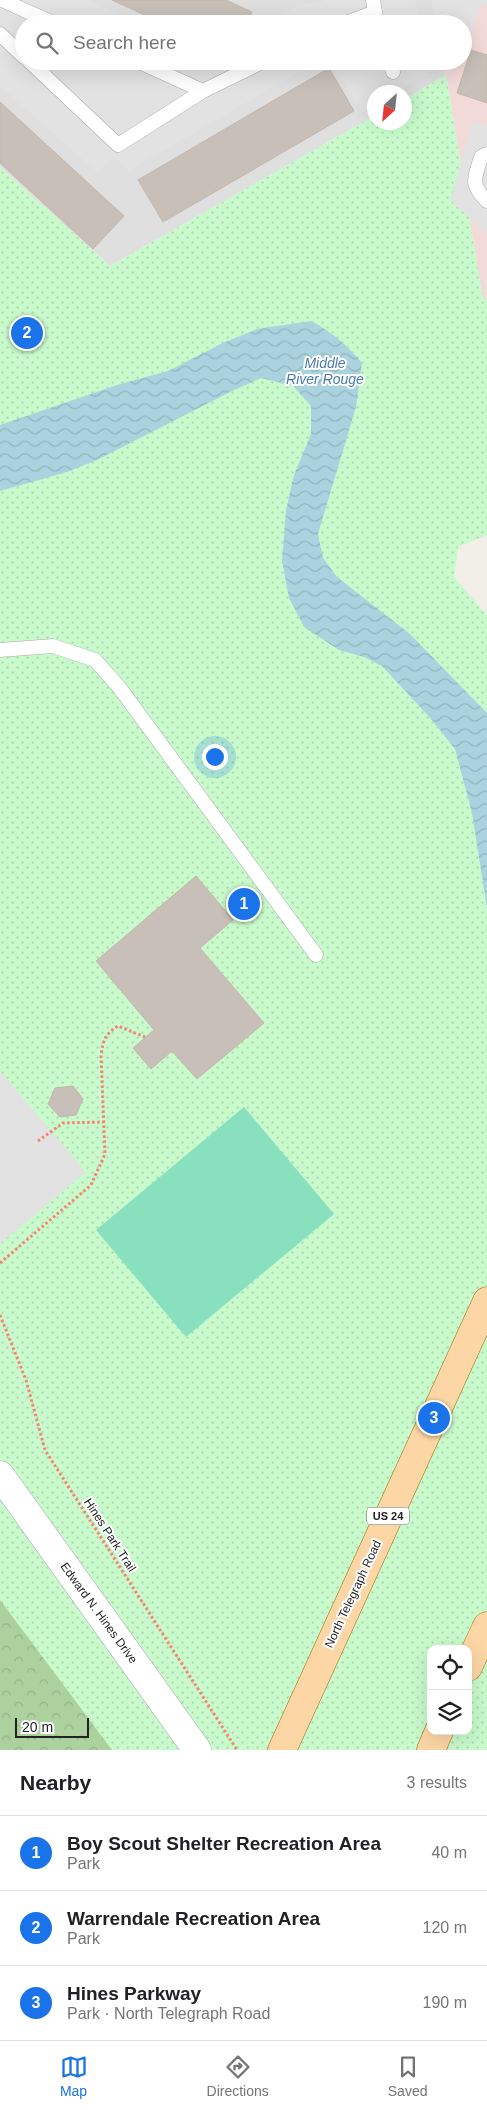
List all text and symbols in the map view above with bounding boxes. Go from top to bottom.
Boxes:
search box [15,15,472,70]
icon: search [33,29,61,57]
text: Search here [73,32,177,53]
north arrow [367,85,412,130]
pin: 2 [11,314,43,352]
water label: Middle River Rouge [286,355,364,387]
your location [202,744,228,770]
pin: 1 [228,885,260,923]
pin: 3 [418,1399,450,1437]
street label: Hines Park Trail [81,1496,139,1574]
road number: US 24 [367,1508,409,1524]
street label: North Telegraph Road [322,1538,384,1650]
street label: Edward N. Hines Drive [58,1560,141,1666]
map controls [427,1645,472,1735]
button: locate [427,1645,472,1690]
button: layers [427,1690,472,1735]
scale bar [15,1715,89,1738]
text: 20 m [22,1719,53,1735]
text: Nearby [20,1771,91,1794]
text: 3 results [407,1774,467,1791]
text: Boy Scout Shelter Recreation Area [67,1833,381,1854]
text: 1 [32,1844,40,1861]
text: 40 m [431,1844,467,1861]
text: Park [67,1855,100,1872]
text: Warrendale Recreation Area [67,1908,320,1929]
text: 2 [32,1919,40,1936]
text: 120 m [423,1919,467,1936]
text: Park [67,1930,100,1947]
text: Hines Parkway [67,1983,201,2004]
text: 3 [32,1994,40,2011]
text: 190 m [423,1994,467,2011]
text: Park · North Telegraph Road [67,2005,270,2022]
tab: Map [60,2053,88,2099]
tab: Directions [207,2053,269,2099]
tab: Saved [388,2053,427,2099]

